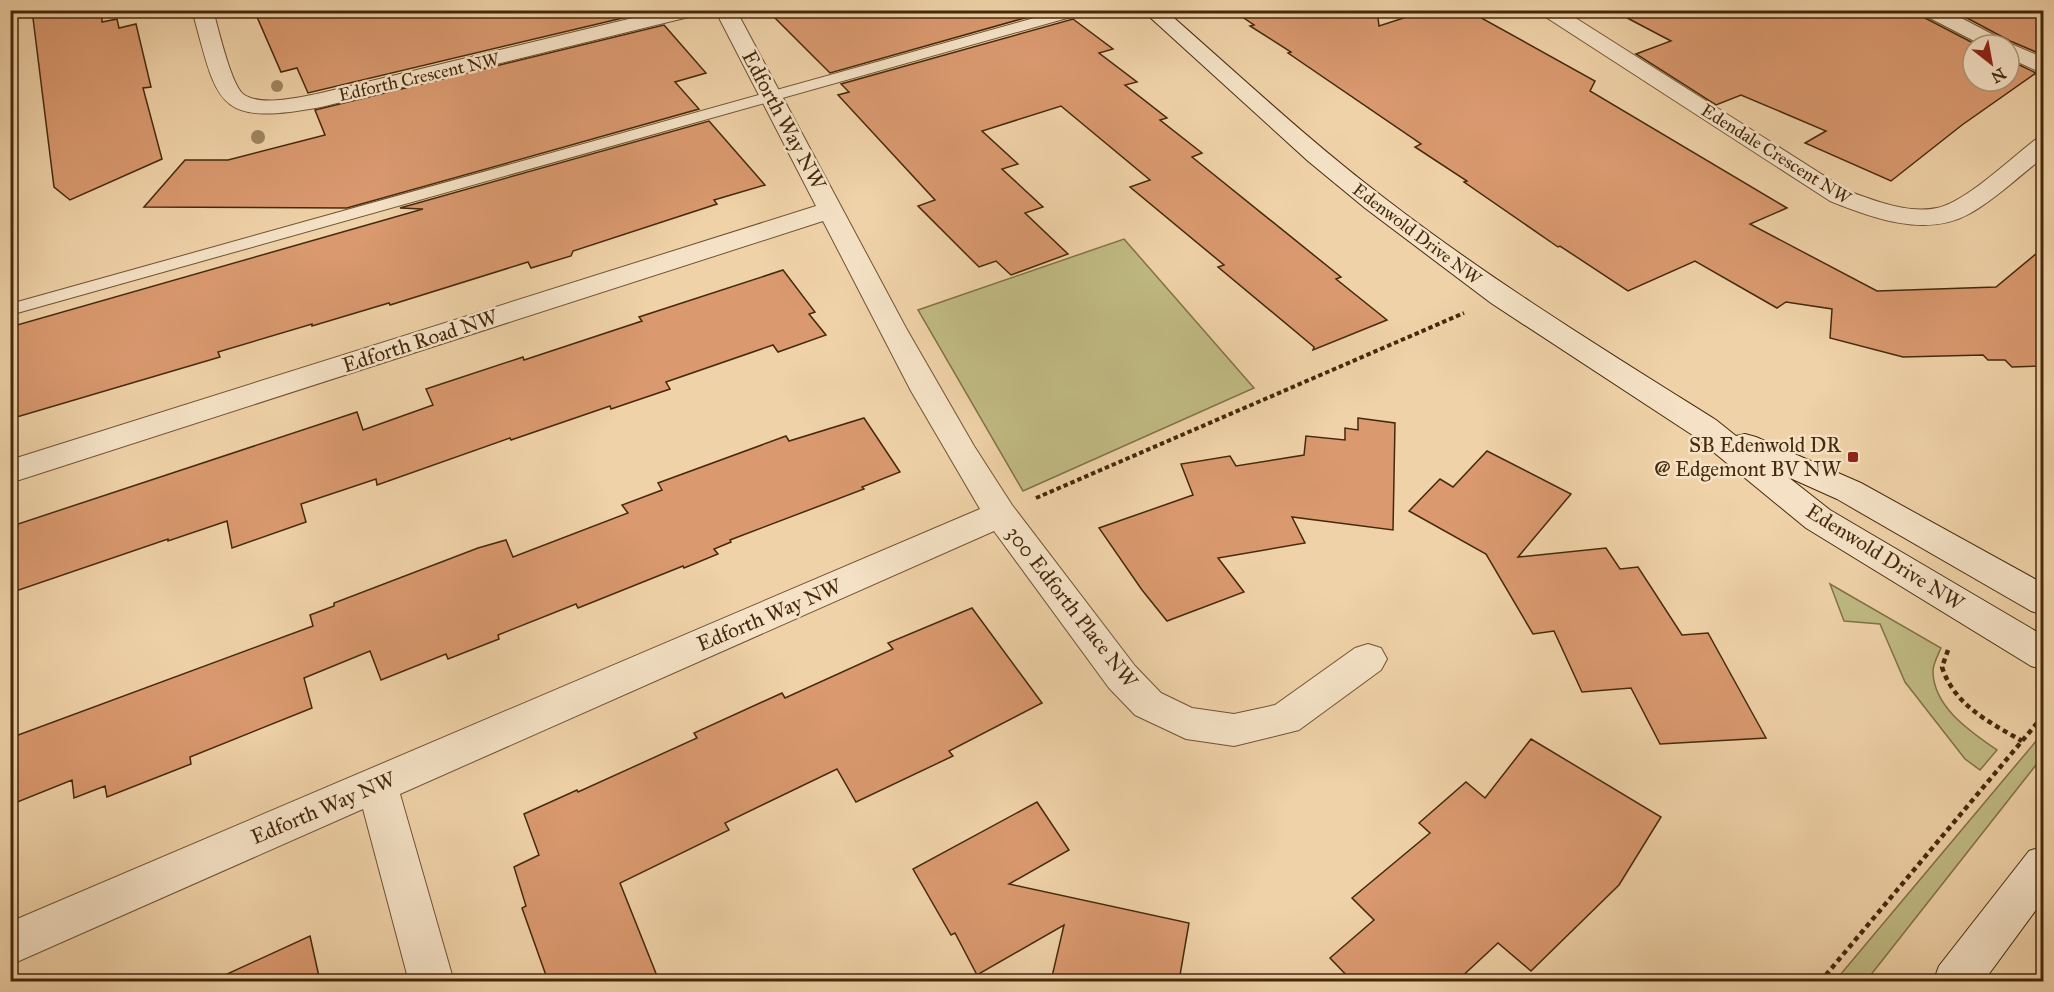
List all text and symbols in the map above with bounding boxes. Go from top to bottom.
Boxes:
north arrow [1961,33,2021,93]
street label: Edforth Way NW [736,46,832,195]
street label: Edforth Crescent NW [336,48,502,106]
text: N [1987,64,2009,87]
street label: Edendale Crescent NW [1697,99,1856,209]
street label: Edenwold Drive NW [1348,178,1486,290]
street label: Edforth Road NW [339,303,502,378]
place label: SB Edenwold DR @ Edgemont BV NW [1654,432,1842,482]
marker: SB Edenwold DR @ Edgemont BV NW [1846,450,1860,464]
street label: Edenwold Drive NW [1801,498,1970,617]
street label: 300 Edforth Place NW [1001,521,1144,694]
street label: Edforth Way NW [693,572,846,657]
street label: Edforth Way NW [247,765,400,850]

